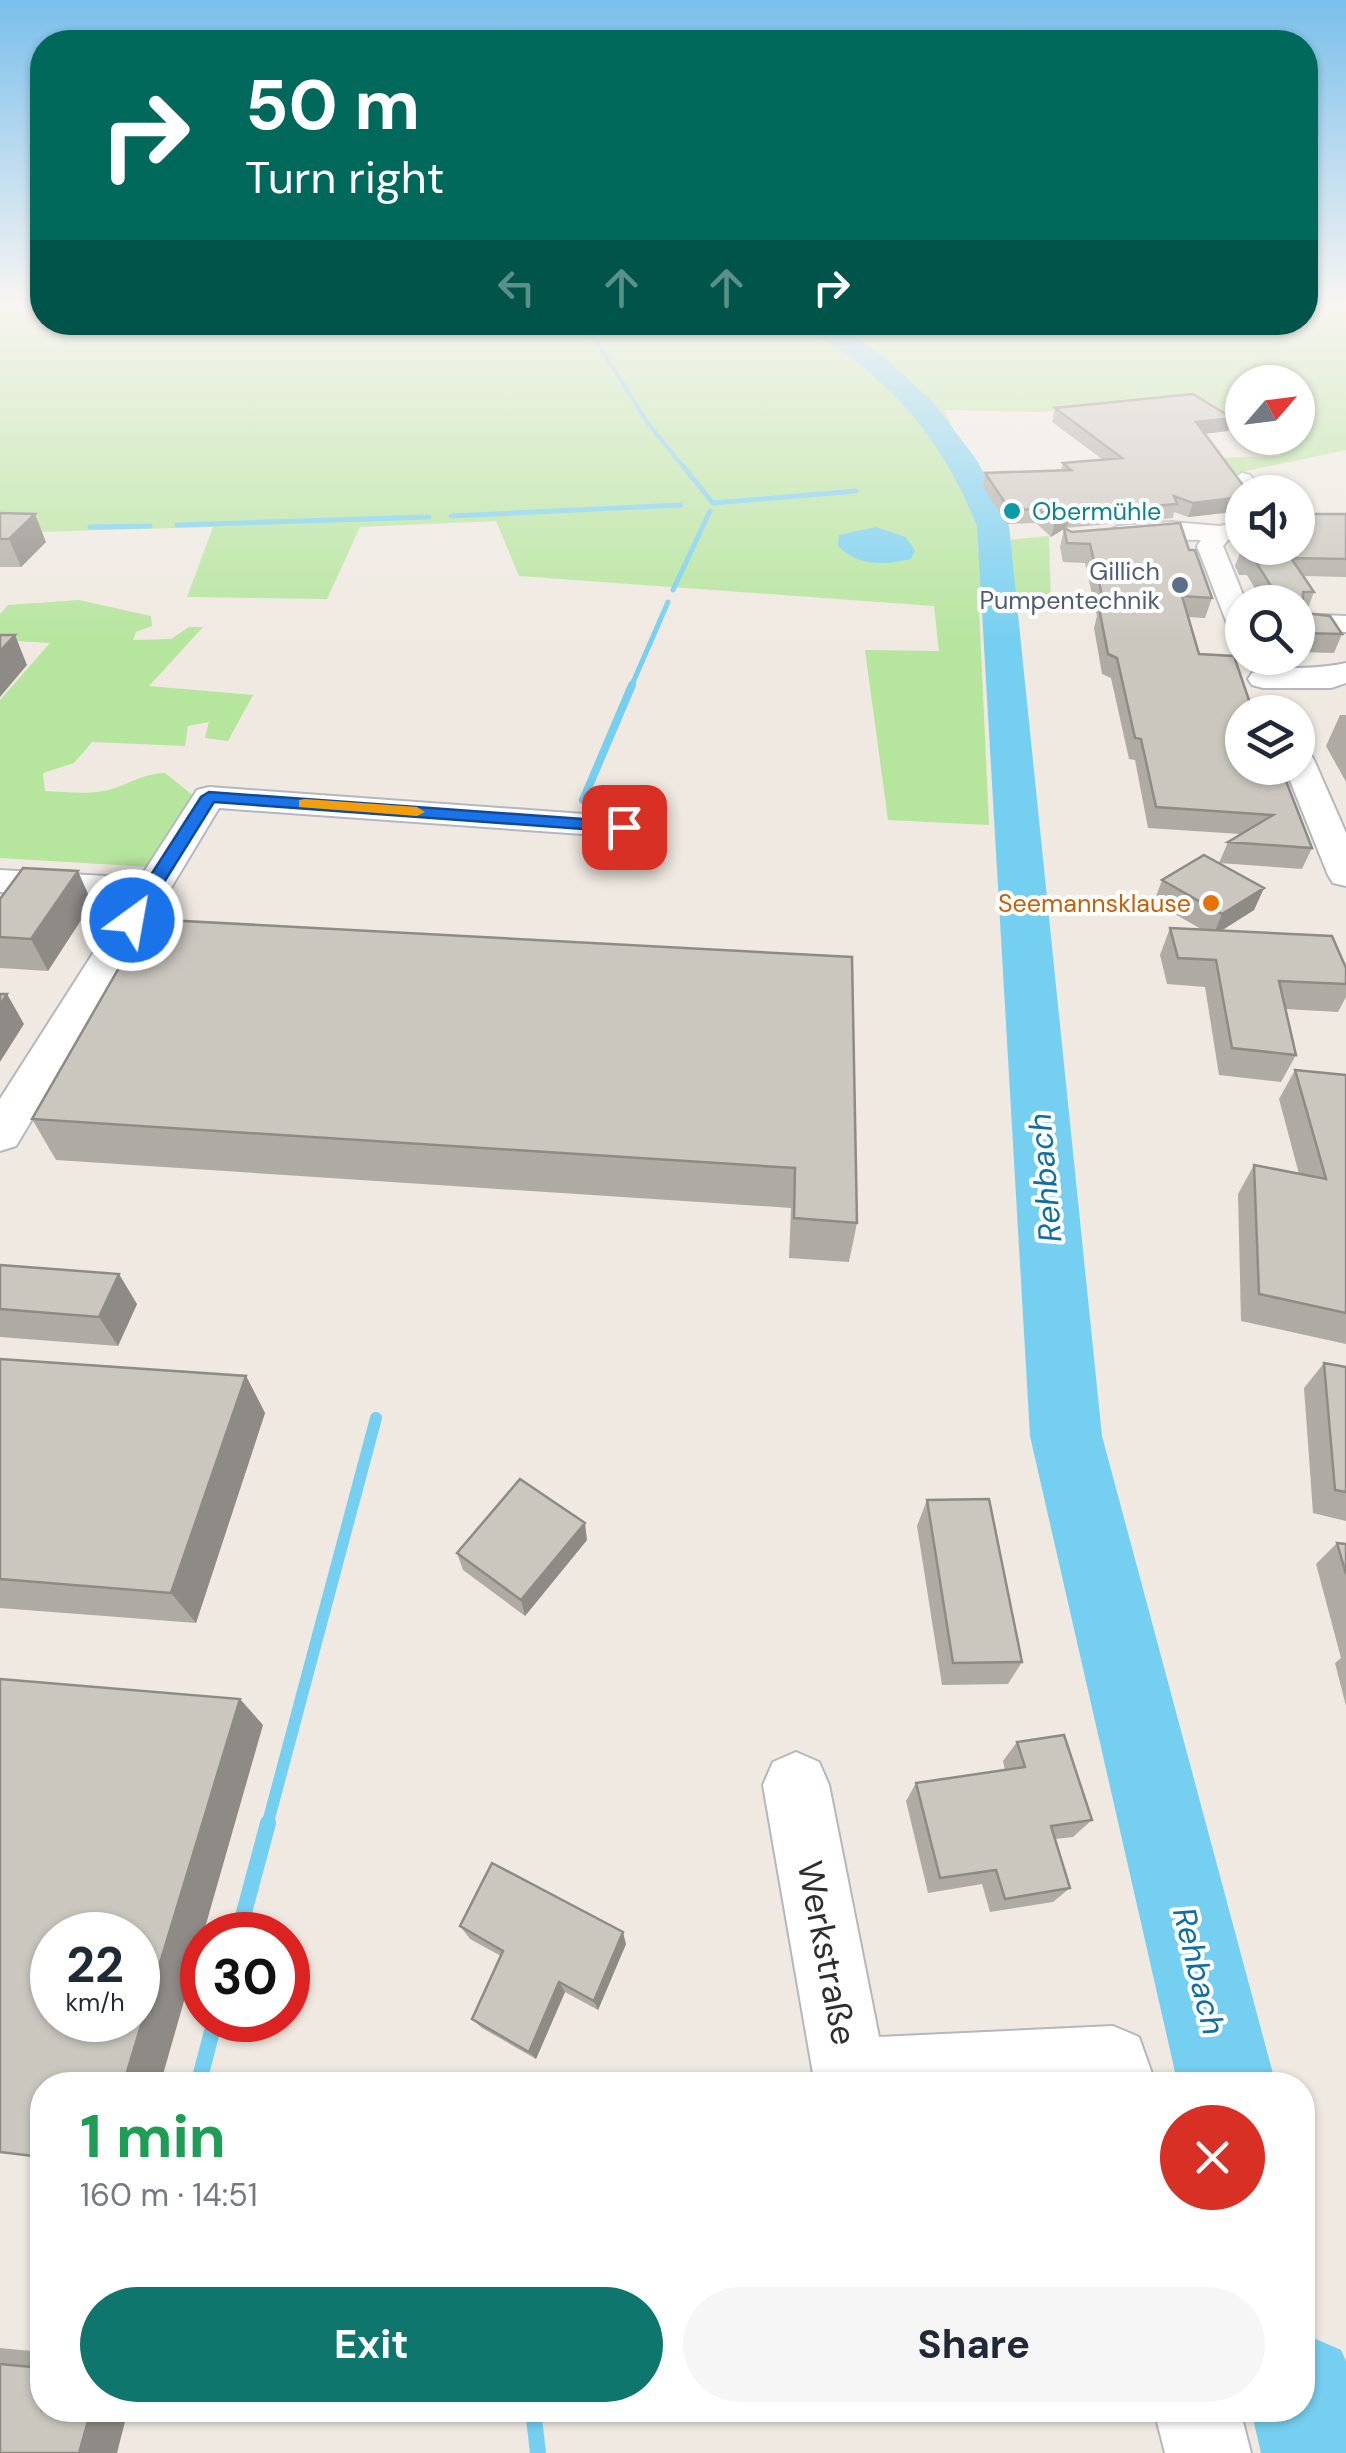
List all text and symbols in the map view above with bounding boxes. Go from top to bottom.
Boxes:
text: 50 m [245,60,420,151]
icon: right [80,70,210,200]
text: Turn right [245,148,444,207]
icon: left [489,260,544,315]
icon: ahead [594,260,649,315]
icon: ahead [699,260,754,315]
icon: right [804,260,859,315]
north arrow [1225,365,1315,455]
map controls [1225,365,1315,785]
button: sound [1225,475,1315,565]
place label: Obermühle [1032,495,1161,528]
marker: Obermühle [1001,500,1023,522]
place label: Gillich Pumpentechnik [979,555,1160,617]
marker: Gillich Pumpentechnik [1169,574,1191,596]
button: search [1225,585,1315,675]
button: layers [1225,695,1315,785]
pin [582,785,667,870]
icon: arrive [597,800,652,855]
position arrow [80,868,184,972]
place label: Seemannsklause [998,887,1191,920]
marker: Seemannsklause [1200,892,1222,914]
water label: Rehbach [1018,1112,1072,1244]
street label: Werkstraße [787,1857,867,2049]
water label: Rehbach [1163,1903,1235,2039]
speed limit sign: 30 [180,1912,310,2042]
text: 22 [66,1932,124,1998]
text: km/h [65,1986,125,2019]
text: 1 min [80,2097,226,2176]
button: close [1160,2105,1265,2210]
text: 160 m · 14:51 [80,2174,258,2216]
button: Exit [80,2287,663,2402]
button: Share [683,2287,1265,2402]

